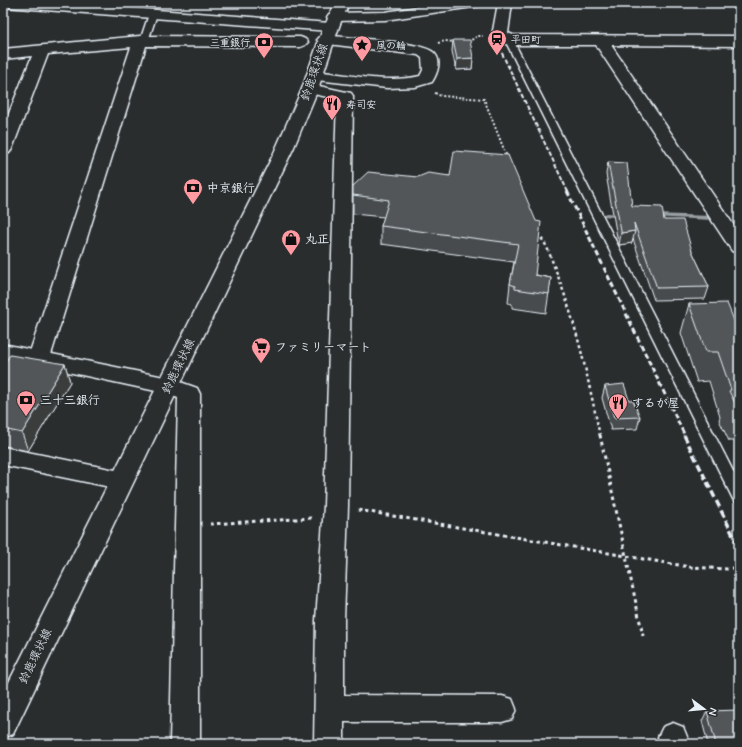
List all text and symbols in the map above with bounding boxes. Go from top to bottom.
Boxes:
station icon: 平田町 [486,28,508,56]
bank icon: 三重銀行 [253,31,275,59]
place icon: 風の輪 [351,34,373,62]
place label: 平田町 [511,34,541,47]
place label: 三重銀行 [210,37,250,50]
place label: 風の輪 [376,40,406,53]
street label: 鈴鹿環状線 [298,41,332,103]
restaurant icon: 寿司安 [321,93,343,121]
place label: 寿司安 [346,99,376,112]
bank icon: 中京銀行 [182,177,204,205]
place label: 中京銀行 [207,181,255,197]
shop icon: 丸正 [280,228,302,256]
place label: 丸正 [305,232,329,248]
street label: 鈴鹿環状線 [159,336,199,397]
supermarket icon: ファミリーマート [250,336,272,364]
place label: ファミリーマート [275,340,371,356]
bank icon: 三十三銀行 [15,389,37,417]
restaurant icon: するが屋 [607,392,629,420]
place label: 三十三銀行 [40,393,100,409]
place label: するが屋 [632,396,680,412]
street label: 鈴鹿環状線 [16,626,56,687]
north arrow [684,689,724,729]
text: N [705,706,720,717]

